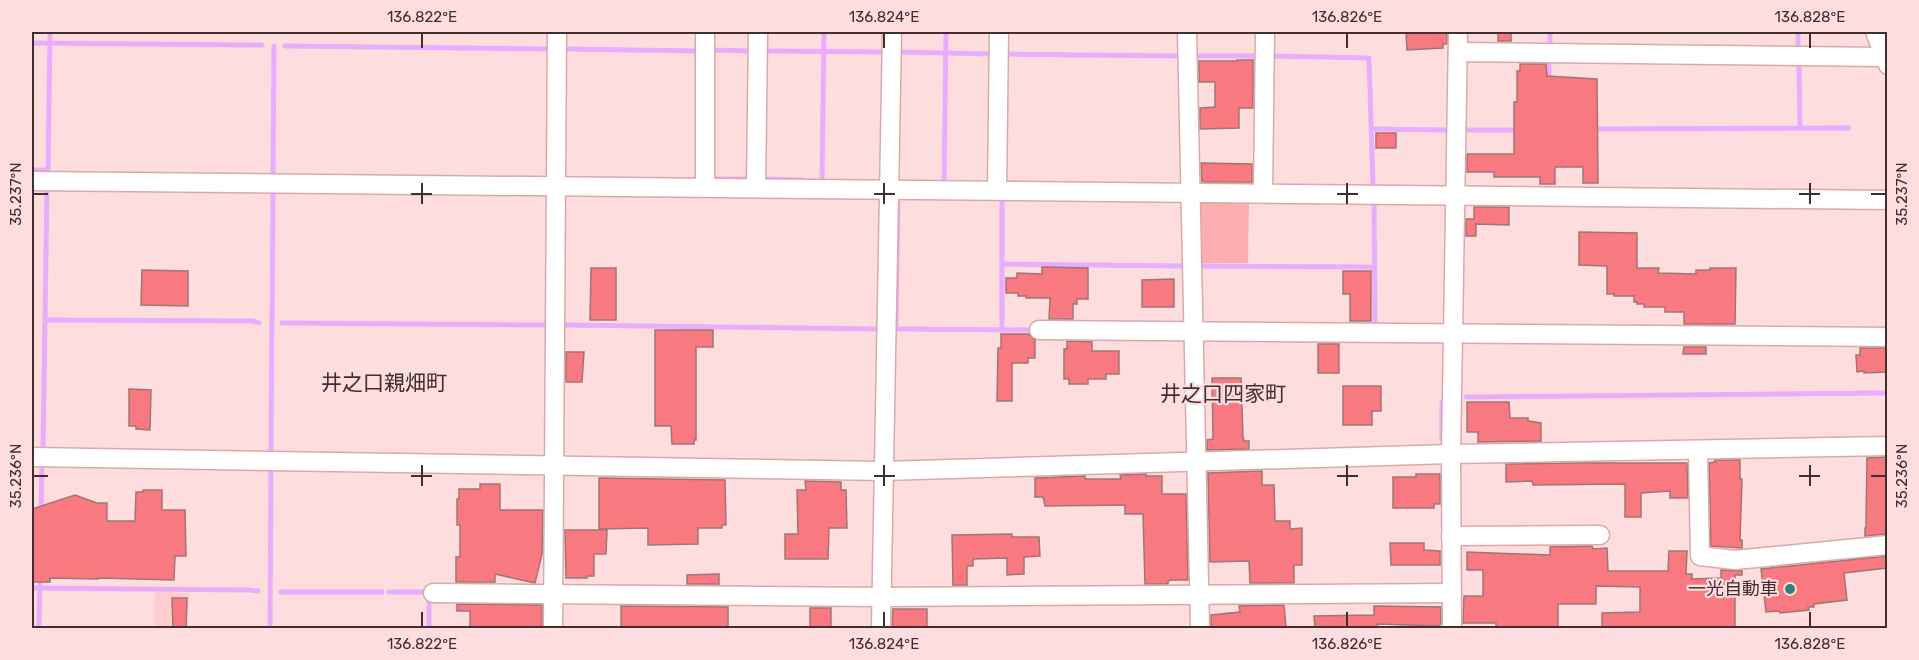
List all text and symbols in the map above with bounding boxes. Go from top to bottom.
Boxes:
text: 136.822°E [387,8,457,26]
text: 136.824°E [849,8,919,26]
text: 136.826°E [1312,8,1382,26]
text: 136.828°E [1775,8,1845,26]
text: 35.237°N [7,162,25,226]
text: 35.237°N [1893,162,1911,226]
district label: 井之口親畑町 [321,370,447,395]
district label: 井之口四家町 [1160,381,1286,406]
text: 35.236°N [7,444,25,508]
text: 35.236°N [1893,444,1911,508]
place label: 一光自動車 [1688,578,1778,600]
marker: 一光自動車 [1783,582,1797,596]
text: 136.822°E [387,635,457,653]
text: 136.824°E [849,635,919,653]
text: 136.826°E [1312,635,1382,653]
text: 136.828°E [1775,635,1845,653]

